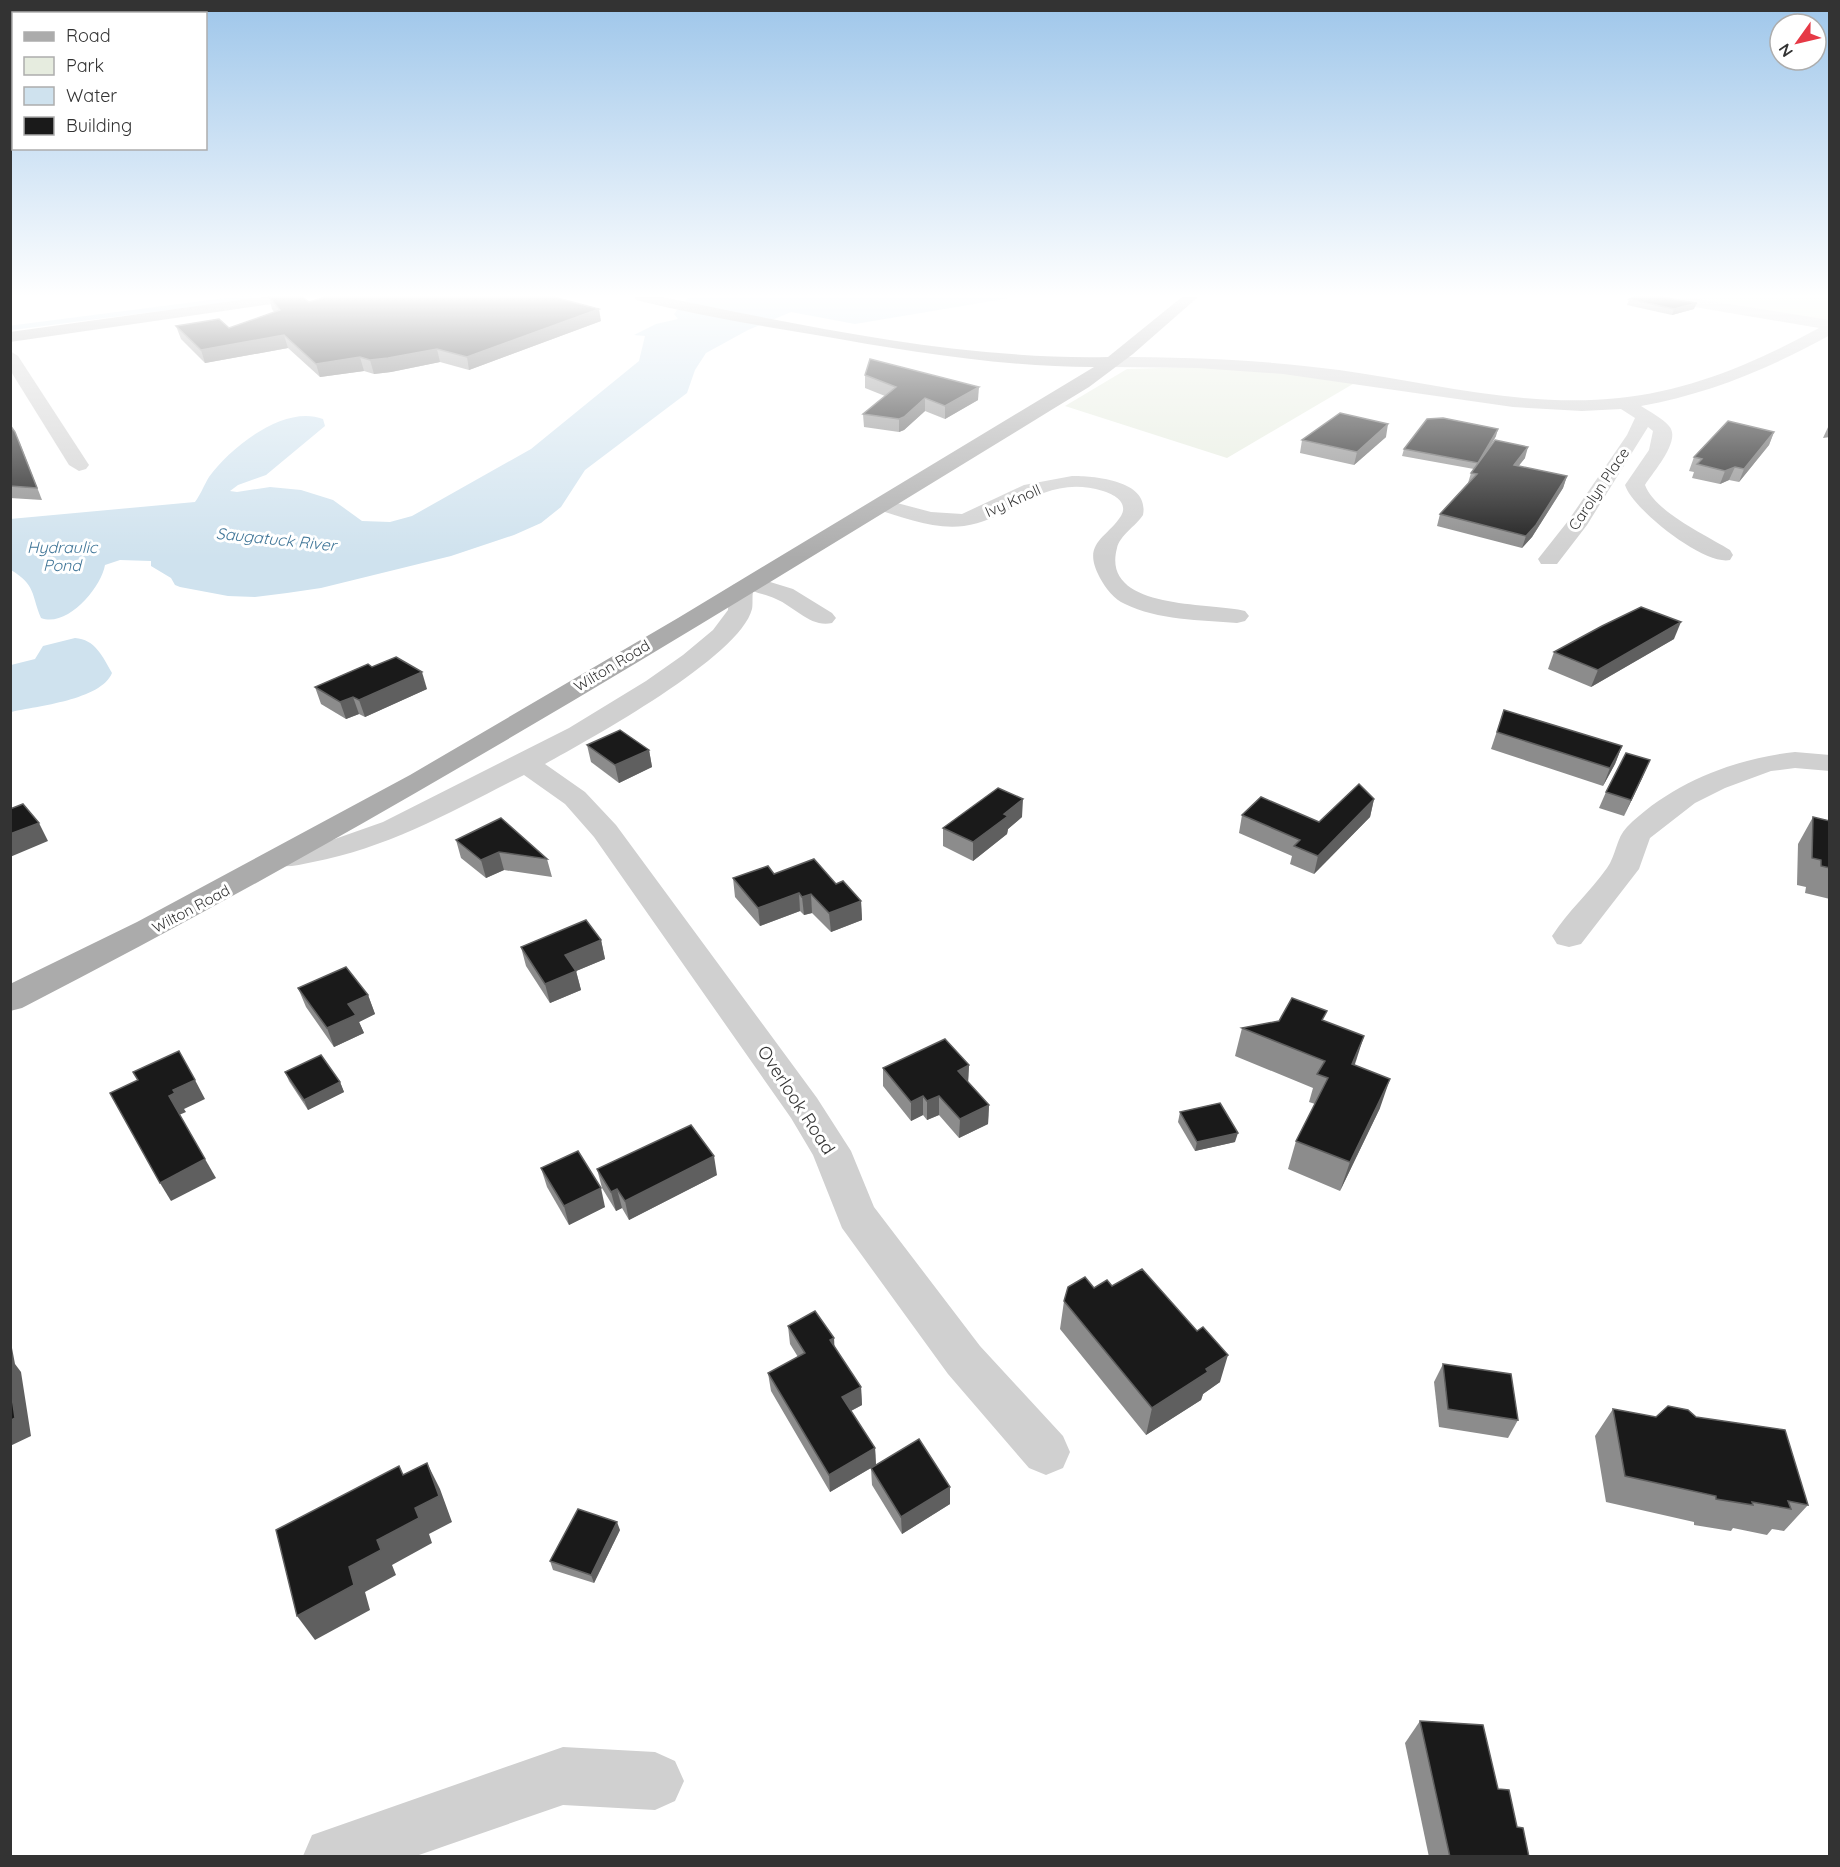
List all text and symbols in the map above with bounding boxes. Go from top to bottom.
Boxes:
legend [12,12,207,150]
north arrow [1768,12,1828,72]
text: Road [66,24,111,47]
text: N [1774,40,1797,61]
text: Park [66,54,104,77]
text: Water [66,84,117,107]
text: Building [66,114,132,137]
street label: Carolyn Place [1564,444,1633,534]
street label: Ivy Knoll [982,480,1044,521]
water label: Saugatuck River [215,523,339,555]
water label: Hydraulic Pond [27,537,99,575]
street label: Wilton Road [570,635,653,696]
street label: Wilton Road [149,880,233,937]
street label: Overlook Road [753,1041,840,1159]

